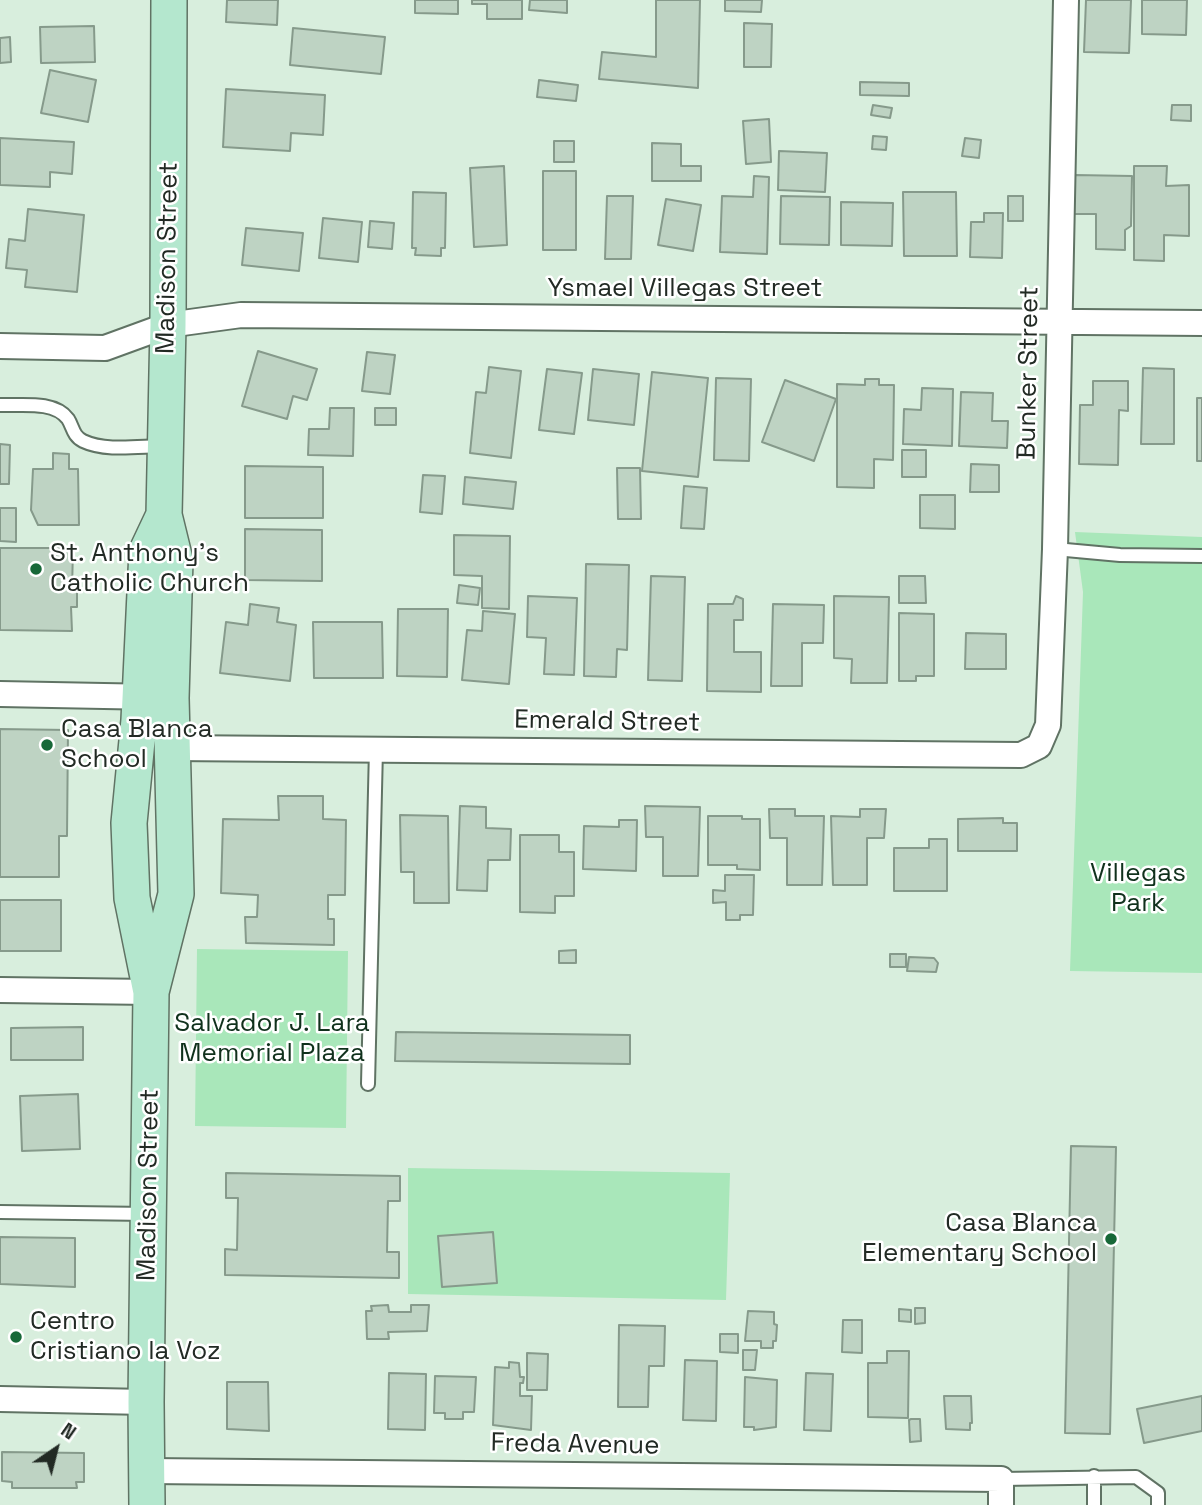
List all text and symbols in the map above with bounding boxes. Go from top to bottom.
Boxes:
street label: Madison Street [151,162,185,354]
street label: Ysmael Villegas Street [548,273,822,305]
street label: Bunker Street [1012,286,1046,460]
place label: St. Anthony's Catholic Church [50,538,249,600]
marker: St. Anthony's Catholic Church [28,561,44,577]
street label: Emerald Street [514,705,700,739]
place label: Casa Blanca School [61,714,213,776]
marker: Casa Blanca School [39,737,55,753]
park label: Villegas Park [1090,858,1186,920]
park label: Salvador J. Lara Memorial Plaza [174,1008,370,1070]
street label: Madison Street [132,1089,166,1281]
place label: Casa Blanca Elementary School [862,1208,1097,1270]
marker: Casa Blanca Elementary School [1103,1231,1119,1247]
place label: Centro Cristiano la Voz [30,1306,221,1368]
marker: Centro Cristiano la Voz [8,1329,24,1345]
north arrow [21,1414,91,1484]
text: N [56,1417,81,1445]
street label: Freda Avenue [490,1428,660,1462]

